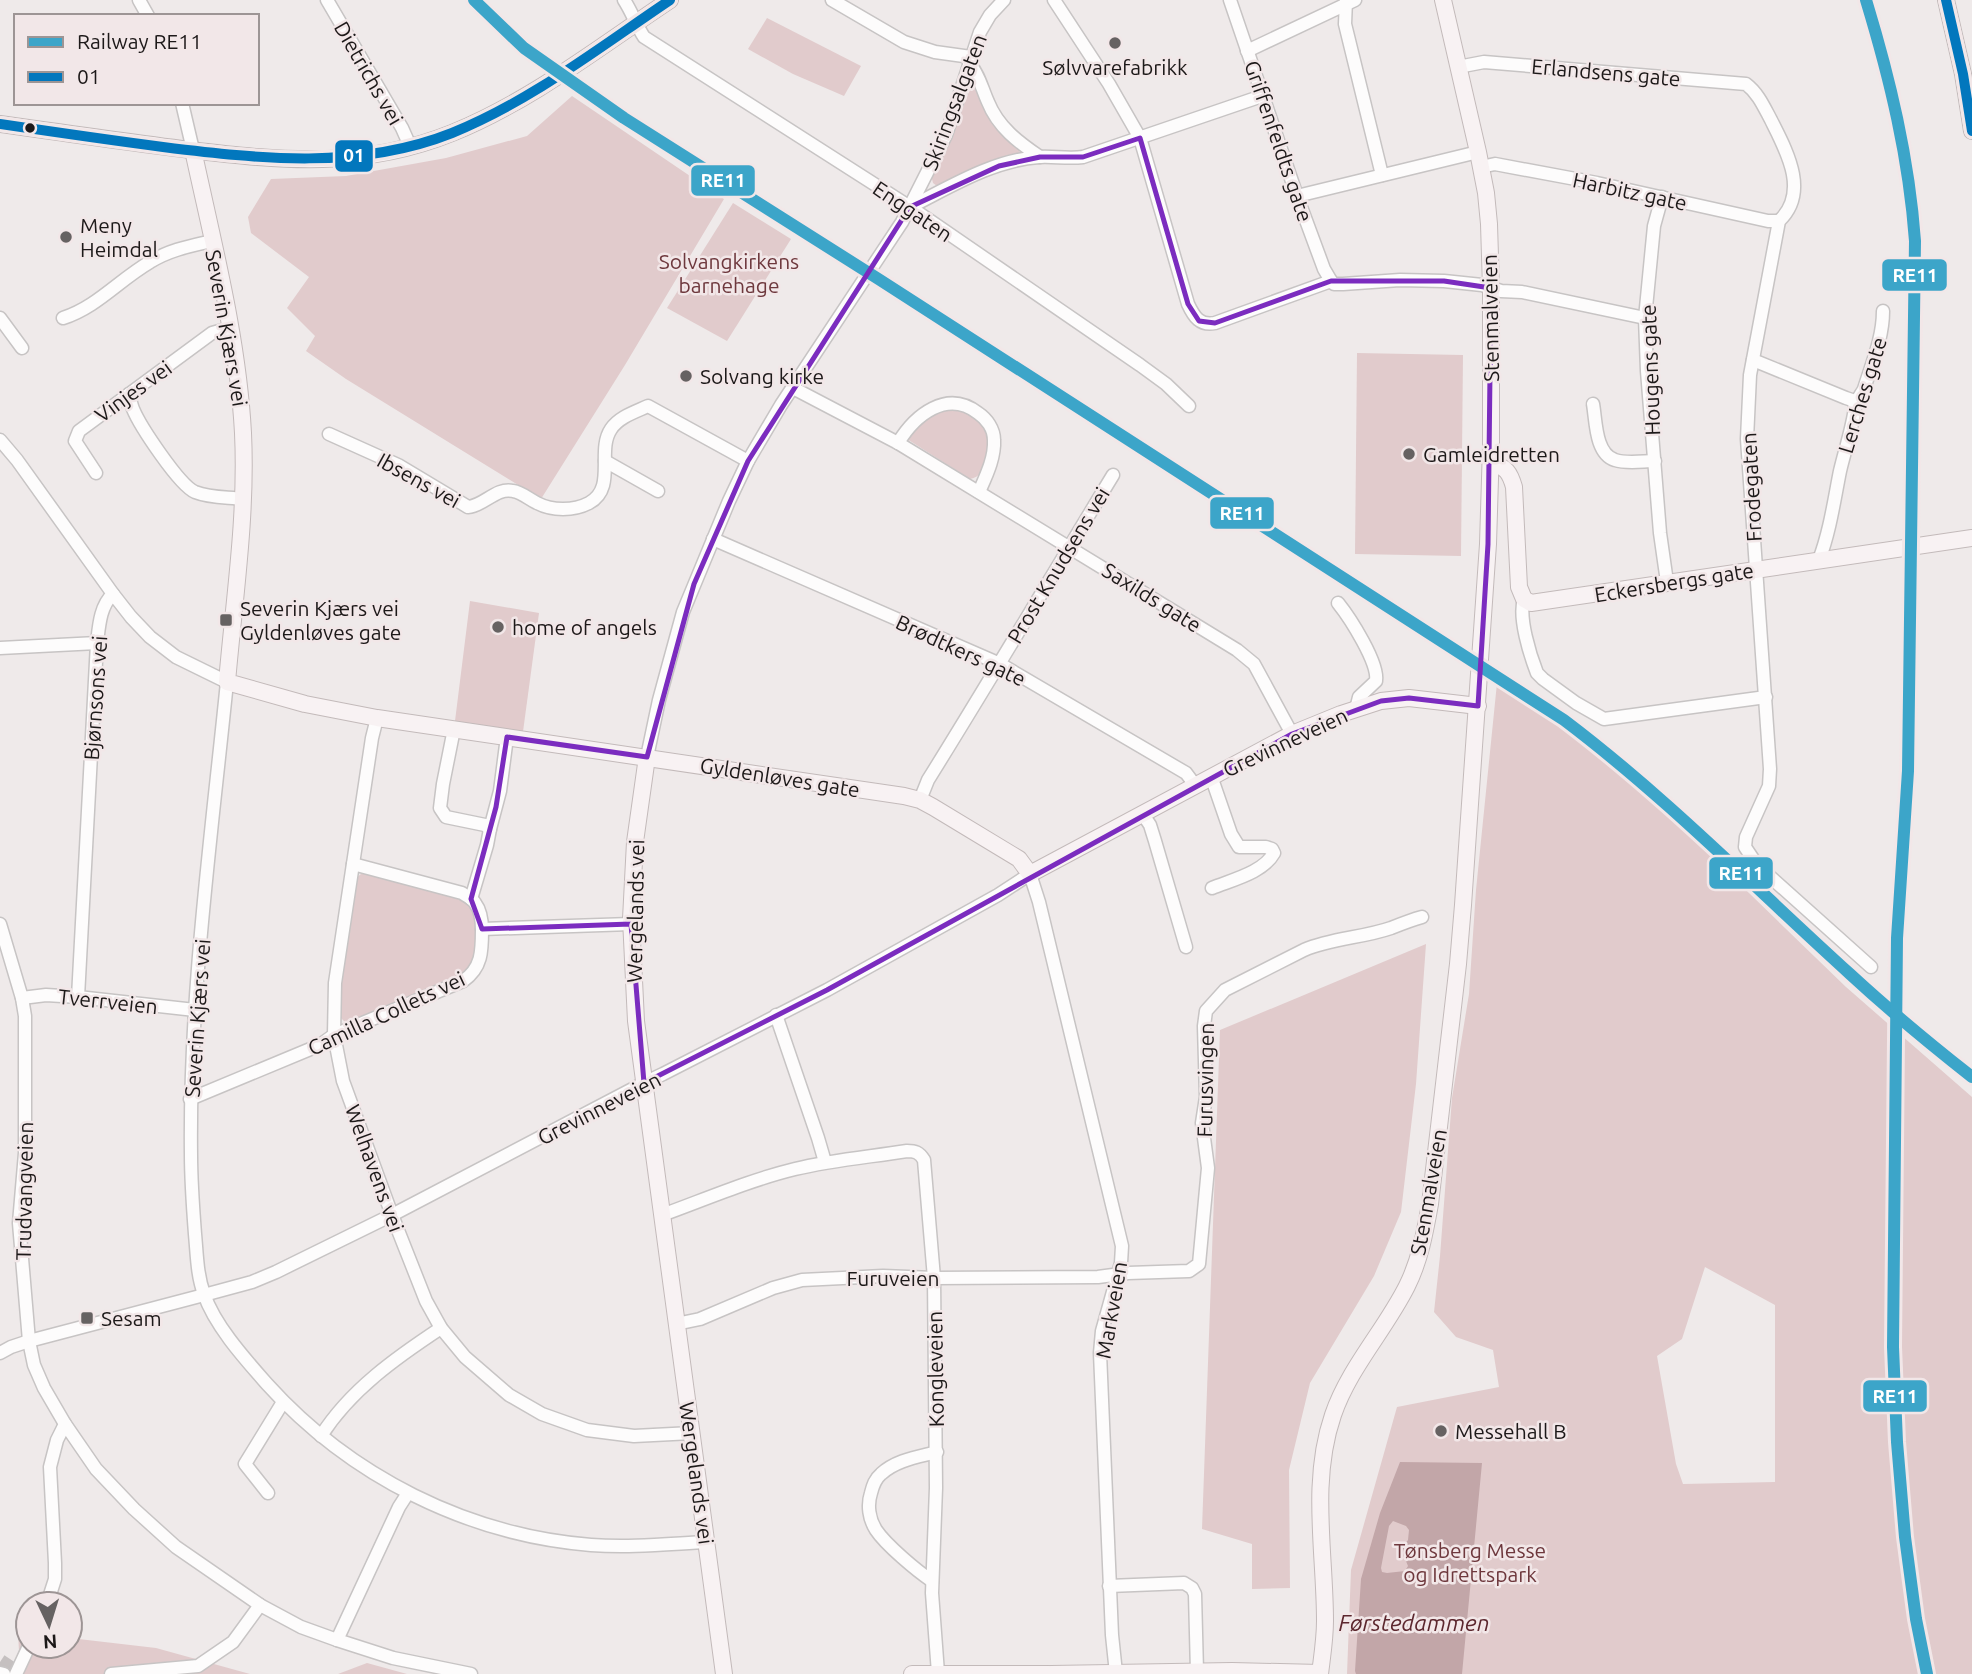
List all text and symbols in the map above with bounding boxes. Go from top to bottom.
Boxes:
legend [14,14,259,105]
street label: Dietrichs vei [330,17,408,129]
text: Railway RE11 [77,29,202,53]
street label: Skiringsalgaten [917,31,991,173]
marker: Sølvvarefabrikk [1107,35,1123,51]
street label: Erlandsens gate [1530,54,1682,90]
place label: Sølvvarefabrikk [1042,55,1188,79]
street label: Griffenfeldts gate [1240,57,1318,225]
text: 01 [77,64,101,88]
unlabelled marker [23,121,37,135]
line badge: 01 [334,139,374,173]
text: 01 [343,144,365,166]
line badge: RE11 [690,164,756,197]
street label: Harbitz gate [1571,167,1689,215]
text: RE11 [700,169,746,191]
street label: Enggaten [869,176,957,246]
place label: Meny Heimdal [80,213,158,261]
marker: Meny Heimdal [58,229,74,245]
street label: Severin Kjærs vei [201,248,253,408]
park label: Solvangkirkens barnehage [659,249,799,297]
street label: Stenmalveien [1477,254,1503,382]
line badge: RE11 [1881,258,1948,292]
text: RE11 [1892,264,1938,286]
street label: Hougens gate [1636,304,1664,436]
street label: Lerches gate [1833,334,1891,456]
street label: Vinjes vei [90,355,176,427]
place label: Solvang kirke [700,364,824,388]
marker: Solvang kirke [678,368,694,384]
street label: Frodegaten [1736,432,1766,542]
place label: Gamleidretten [1423,442,1560,466]
marker: Gamleidretten [1401,446,1417,462]
street label: Ibsens vei [373,447,465,513]
street label: Prost Knudsens vei [1002,483,1114,647]
line badge: RE11 [1209,496,1275,530]
text: RE11 [1219,502,1265,524]
street label: Saxilds gate [1098,557,1206,637]
street label: Eckersbergs gate [1593,558,1755,606]
place label: Severin Kjærs vei Gyldenløves gate [240,596,401,644]
street label: Brødtkers gate [892,609,1030,691]
marker: Severin Kjærs vei Gyldenløves gate [218,612,234,628]
place label: home of angels [512,615,657,639]
marker: home of angels [490,619,506,635]
street label: Bjørnsons vei [79,635,111,761]
street label: Grevinneveien [1219,703,1351,781]
street label: Gyldenløves gate [698,753,862,801]
street label: Wergelands vei [622,839,648,983]
line badge: RE11 [1708,856,1774,890]
text: RE11 [1718,862,1764,884]
street label: Severin Kjærs vei [179,938,215,1098]
street label: Camilla Collets vei [304,966,468,1060]
street label: Tverrveien [57,984,159,1018]
street label: Furusvingen [1192,1022,1218,1138]
street label: Grevinneveien [533,1067,665,1149]
street label: Welhavens vei [341,1101,409,1235]
street label: Trudvangveien [11,1121,37,1261]
street label: Stenmalveien [1405,1127,1451,1257]
street label: Markveien [1091,1260,1131,1360]
street label: Furuveien [846,1266,940,1290]
place label: Sesam [101,1306,162,1330]
marker: Sesam [79,1310,95,1326]
street label: Kongleveien [922,1311,948,1427]
line badge: RE11 [1862,1379,1928,1413]
text: RE11 [1872,1385,1918,1407]
street label: Wergelands vei [675,1400,719,1546]
place label: Messehall B [1455,1419,1567,1443]
marker: Messehall B [1433,1423,1449,1439]
park label: Tønsberg Messe og Idrettspark [1394,1538,1546,1586]
north arrow [14,1590,84,1660]
water label: Førstedammen [1338,1610,1490,1635]
text: N [42,1630,58,1653]

